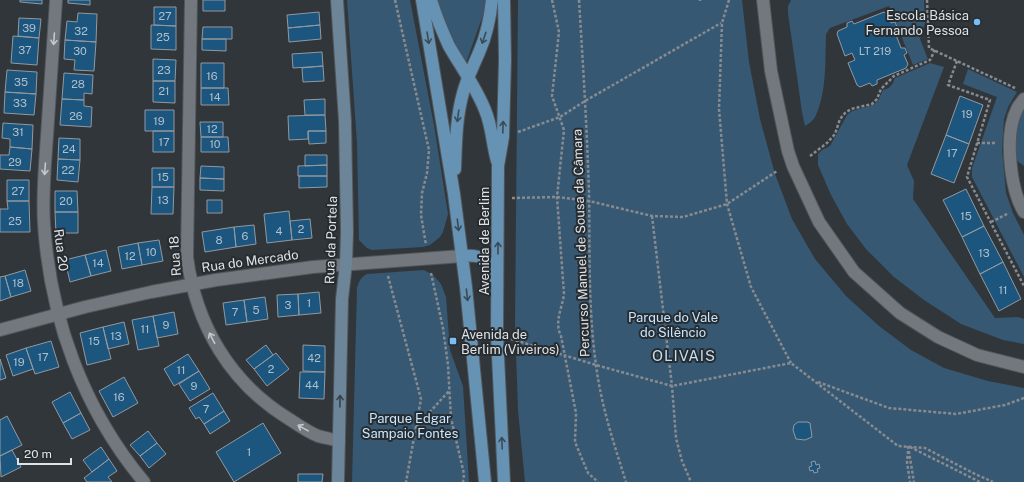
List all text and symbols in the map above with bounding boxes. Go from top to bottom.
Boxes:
place label: Escola Básica Fernando Pessoa [866,8,969,38]
house number: 27 [158,10,172,22]
marker: Escola Básica Fernando Pessoa [972,17,982,27]
house number: 39 [22,22,36,34]
house number: 32 [74,25,88,37]
house number: 25 [156,31,170,43]
one-way arrow [50,32,57,45]
one-way arrow [424,32,432,45]
one-way arrow [480,32,488,44]
house number: 37 [18,44,32,56]
house number: 30 [73,45,87,57]
house number: LT 219 [859,45,891,57]
house number: 23 [157,64,171,76]
house number: 16 [206,70,218,82]
house number: 35 [14,76,28,88]
house number: 28 [71,78,85,90]
house number: 21 [158,85,170,97]
house number: 14 [209,91,221,103]
house number: 33 [13,97,27,109]
house number: 19 [961,108,973,120]
one-way arrow [455,109,462,122]
house number: 26 [69,110,83,122]
house number: 19 [153,115,165,127]
one-way arrow [499,121,507,134]
house number: 12 [206,123,218,135]
house number: 31 [12,126,24,138]
street label: Percurso Manuel de Sousa da Câmara [570,129,592,357]
house number: 17 [158,136,170,148]
house number: 10 [209,138,221,150]
house number: 24 [62,143,76,155]
house number: 17 [946,147,958,159]
house number: 29 [8,156,22,168]
one-way arrow [42,162,49,175]
house number: 22 [61,164,75,176]
house number: 15 [157,171,169,183]
house number: 27 [11,185,25,197]
street label: Avenida de Berlim [477,187,492,295]
house number: 13 [157,194,169,206]
house number: 20 [59,195,73,207]
street label: Rua da Portela [322,196,340,284]
house number: 15 [960,210,972,222]
house number: 25 [8,215,22,227]
one-way arrow [454,218,462,231]
house number: 2 [298,223,305,235]
house number: 4 [276,225,283,237]
street label: Rua 20 [51,228,71,272]
house number: 6 [242,230,249,242]
house number: 8 [215,234,223,246]
street label: Rua 18 [166,235,184,277]
one-way arrow [494,242,502,255]
house number: 10 [145,246,157,258]
street label: Rua do Mercado [201,247,299,275]
house number: 13 [978,247,990,259]
house number: 12 [124,250,136,262]
house number: 14 [92,257,104,269]
house number: 18 [12,277,24,289]
house number: 11 [999,284,1007,296]
one-way arrow [463,288,471,301]
house number: 1 [307,297,311,309]
house number: 3 [285,299,292,311]
house number: 5 [252,304,260,316]
house number: 7 [232,306,239,318]
park label: Parque do Vale do Silêncio [628,310,718,340]
house number: 9 [163,319,170,331]
house number: 11 [141,323,149,335]
place label: Avenida de Berlim (Viveiros) [461,327,560,357]
house number: 13 [110,330,122,342]
one-way arrow [208,332,215,344]
house number: 15 [88,335,100,347]
marker: Avenida de Berlim (Viveiros) [448,336,458,346]
district label: OLIVAIS [652,347,716,364]
house number: 17 [37,351,49,363]
house number: 42 [307,352,321,364]
house number: 19 [13,356,25,368]
house number: 2 [268,363,275,375]
house number: 11 [177,364,185,376]
house number: 44 [305,379,319,391]
house number: 9 [191,380,198,392]
house number: 16 [113,391,125,403]
one-way arrow [336,395,344,408]
house number: 7 [203,403,210,415]
park label: Parque Edgar Sampaio Fontes [362,411,458,441]
one-way arrow [297,423,309,431]
one-way arrow [498,437,506,450]
scale bar [18,440,71,466]
house number: 1 [247,446,251,458]
text: 20 m [24,447,52,461]

